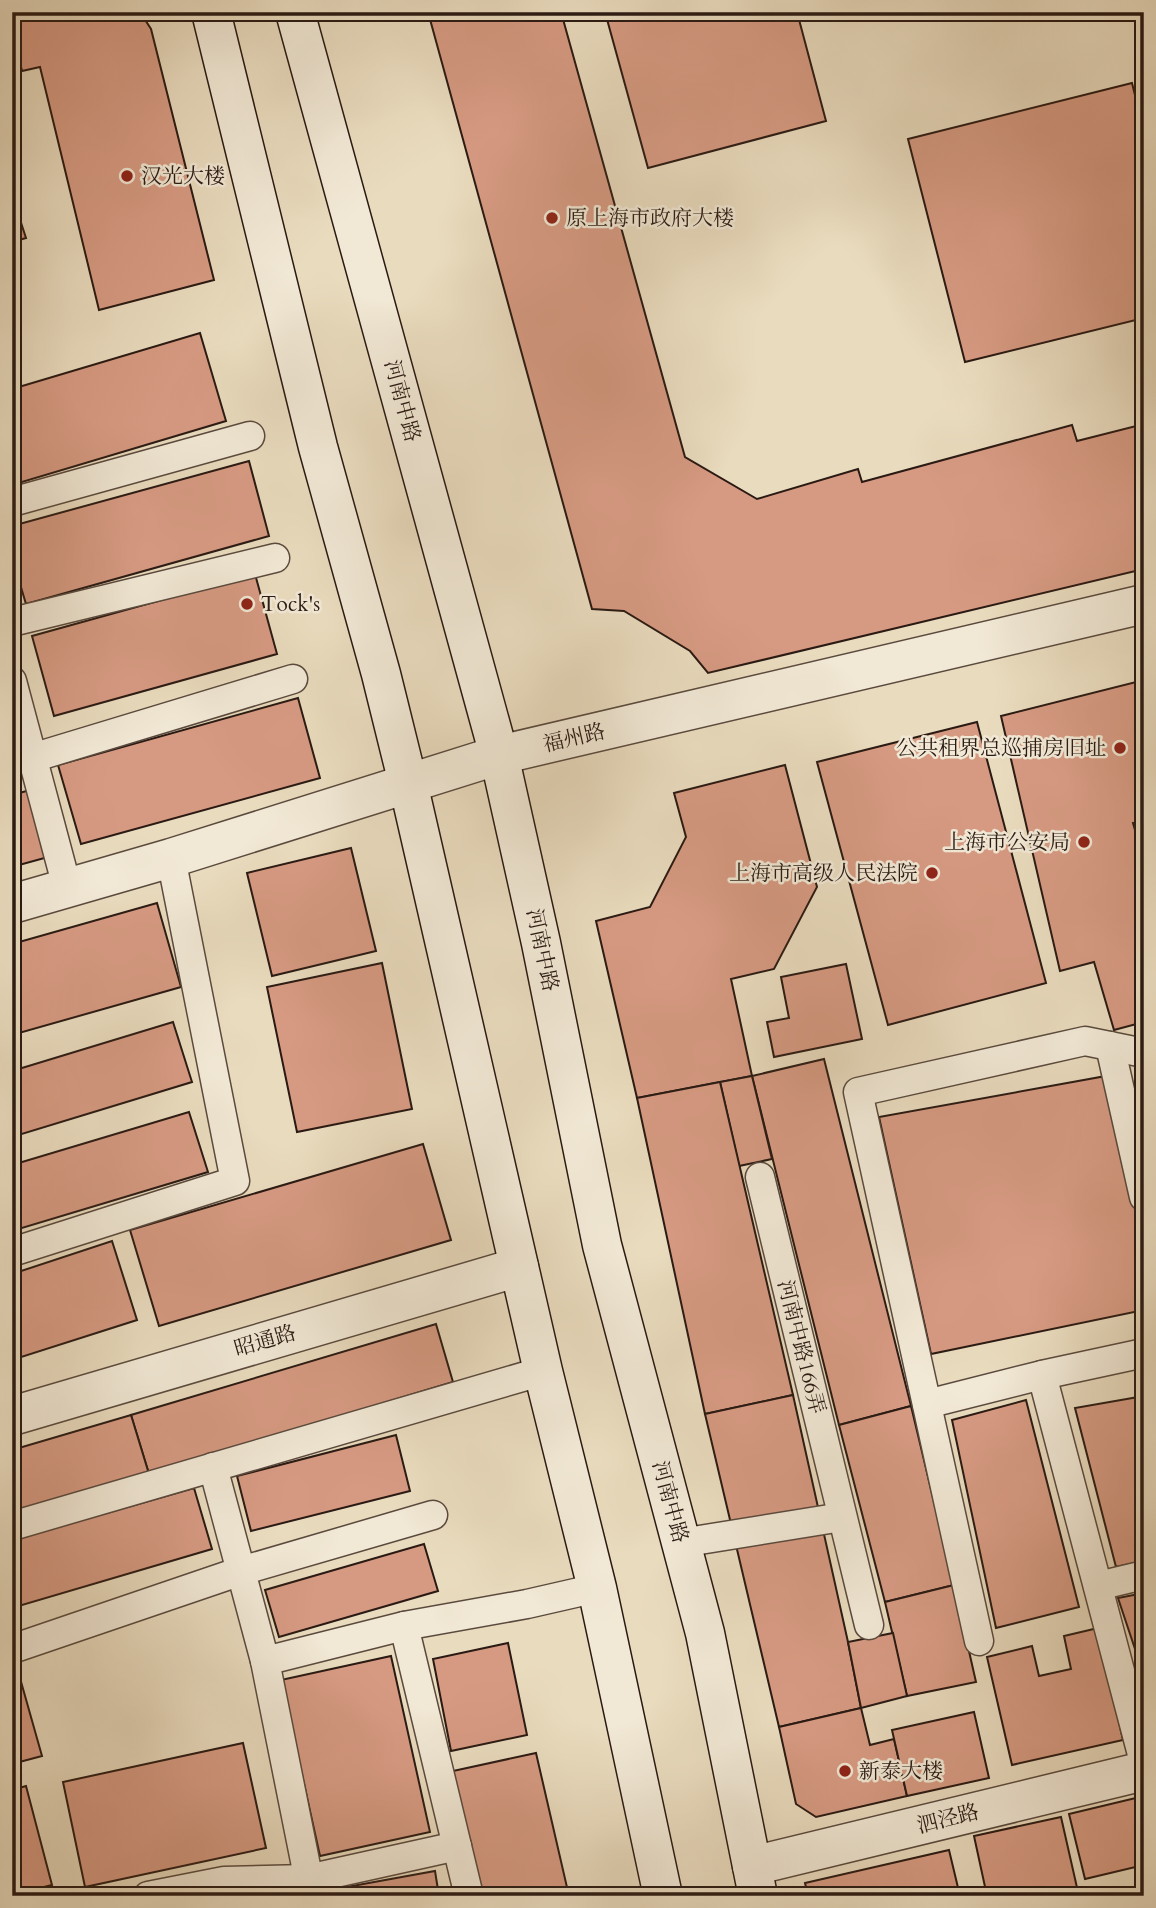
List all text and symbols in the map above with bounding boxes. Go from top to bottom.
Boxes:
place label: 汉光大楼 [141,162,225,191]
marker: 汉光大楼 [119,168,135,184]
place label: 原上海市政府大楼 [566,204,734,233]
marker: 原上海市政府大楼 [544,210,560,226]
street label: 河南中路 [377,357,427,445]
place label: Tock's [261,590,320,619]
marker: Tock's [239,596,255,612]
street label: 福州路 [540,717,608,759]
place label: 公共租界总巡捕房旧址 [896,734,1106,763]
marker: 公共租界总巡捕房旧址 [1112,740,1128,756]
place label: 上海市公安局 [944,828,1070,857]
marker: 上海市公安局 [1076,834,1092,850]
place label: 上海市高级人民法院 [729,859,918,888]
marker: 上海市高级人民法院 [924,865,940,881]
street label: 河南中路 [519,906,565,994]
street label: 河南中路166弄 [770,1277,832,1417]
street label: 昭通路 [231,1318,299,1364]
street label: 河南中路 [645,1458,695,1546]
place label: 新泰大楼 [859,1757,943,1786]
marker: 新泰大楼 [837,1763,853,1779]
street label: 泗泾路 [914,1797,982,1841]

